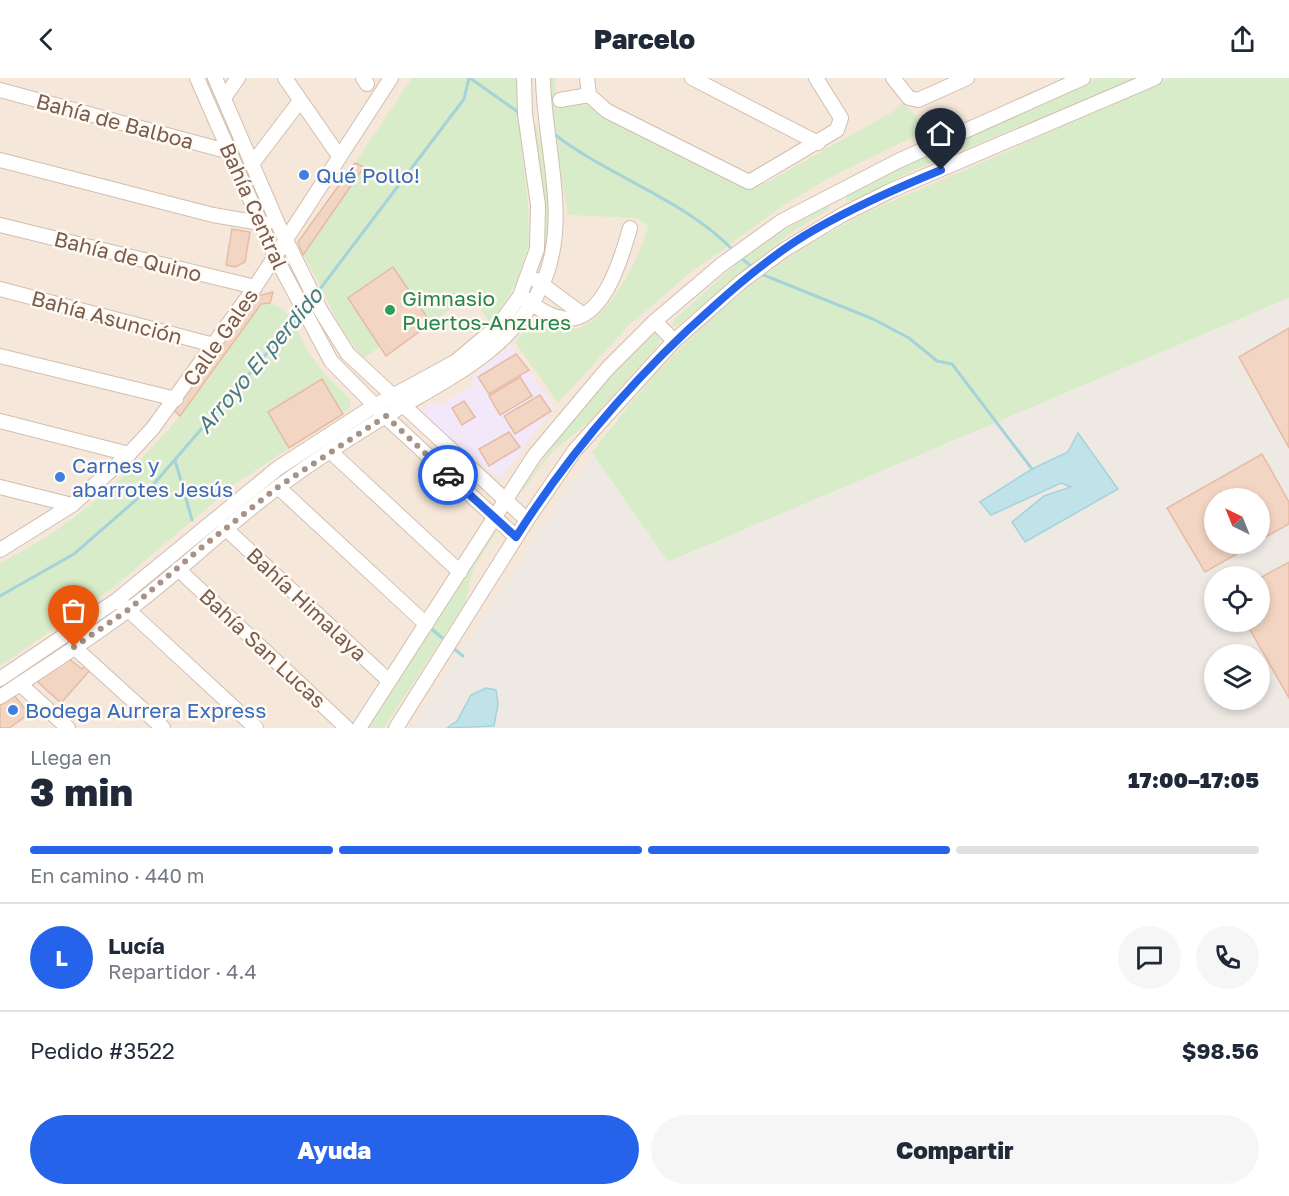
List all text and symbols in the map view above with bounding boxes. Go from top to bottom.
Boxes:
icon: back [30,23,63,56]
text: Parcelo [594,23,695,55]
icon: share [1226,23,1259,56]
street label: Bahía de Balboa [33,87,197,155]
pin [915,108,966,170]
icon: home [924,117,957,150]
street label: Bahía Central [215,139,293,273]
place label: Qué Pollo! [316,162,420,188]
marker: Qué Pollo! [297,168,311,182]
street label: Bahía de Quino [51,225,205,287]
water label: Arroyo El perdido [190,280,329,438]
street label: Calle Gales [177,283,263,391]
street label: Bahía Asunción [29,284,185,350]
place label: Gimnasio Puertos-Anzures [402,285,571,335]
marker: Gimnasio Puertos-Anzures [383,303,397,317]
courier [418,445,478,505]
place label: Carnes y abarrotes Jesús [72,452,233,502]
icon: car [432,459,465,492]
marker: Carnes y abarrotes Jesús [53,470,67,484]
north arrow [1204,488,1270,554]
map controls [1204,488,1270,710]
street label: Bahía Himalaya [242,542,372,666]
button: locate [1204,566,1270,632]
street label: Bahía San Lucas [194,583,332,713]
pin [48,585,99,647]
icon: bag [57,594,90,627]
button: layers [1204,644,1270,710]
place label: Bodega Aurrera Express [25,697,266,723]
marker: Bodega Aurrera Express [6,703,20,717]
text: Llega en [30,745,112,769]
text: 17:00–17:05 [1128,766,1259,793]
text: 3 min [30,768,133,815]
text: En camino · 440 m [30,863,205,887]
button: chat [1118,926,1181,989]
button: phone [1196,926,1259,989]
text: Lucía [108,932,165,959]
text: L [55,944,68,971]
text: Repartidor · 4.4 [108,959,257,983]
text: Pedido #3522 [30,1037,175,1064]
text: $98.56 [1182,1037,1259,1064]
button: Ayuda [30,1115,639,1184]
button: Compartir [651,1115,1259,1184]

